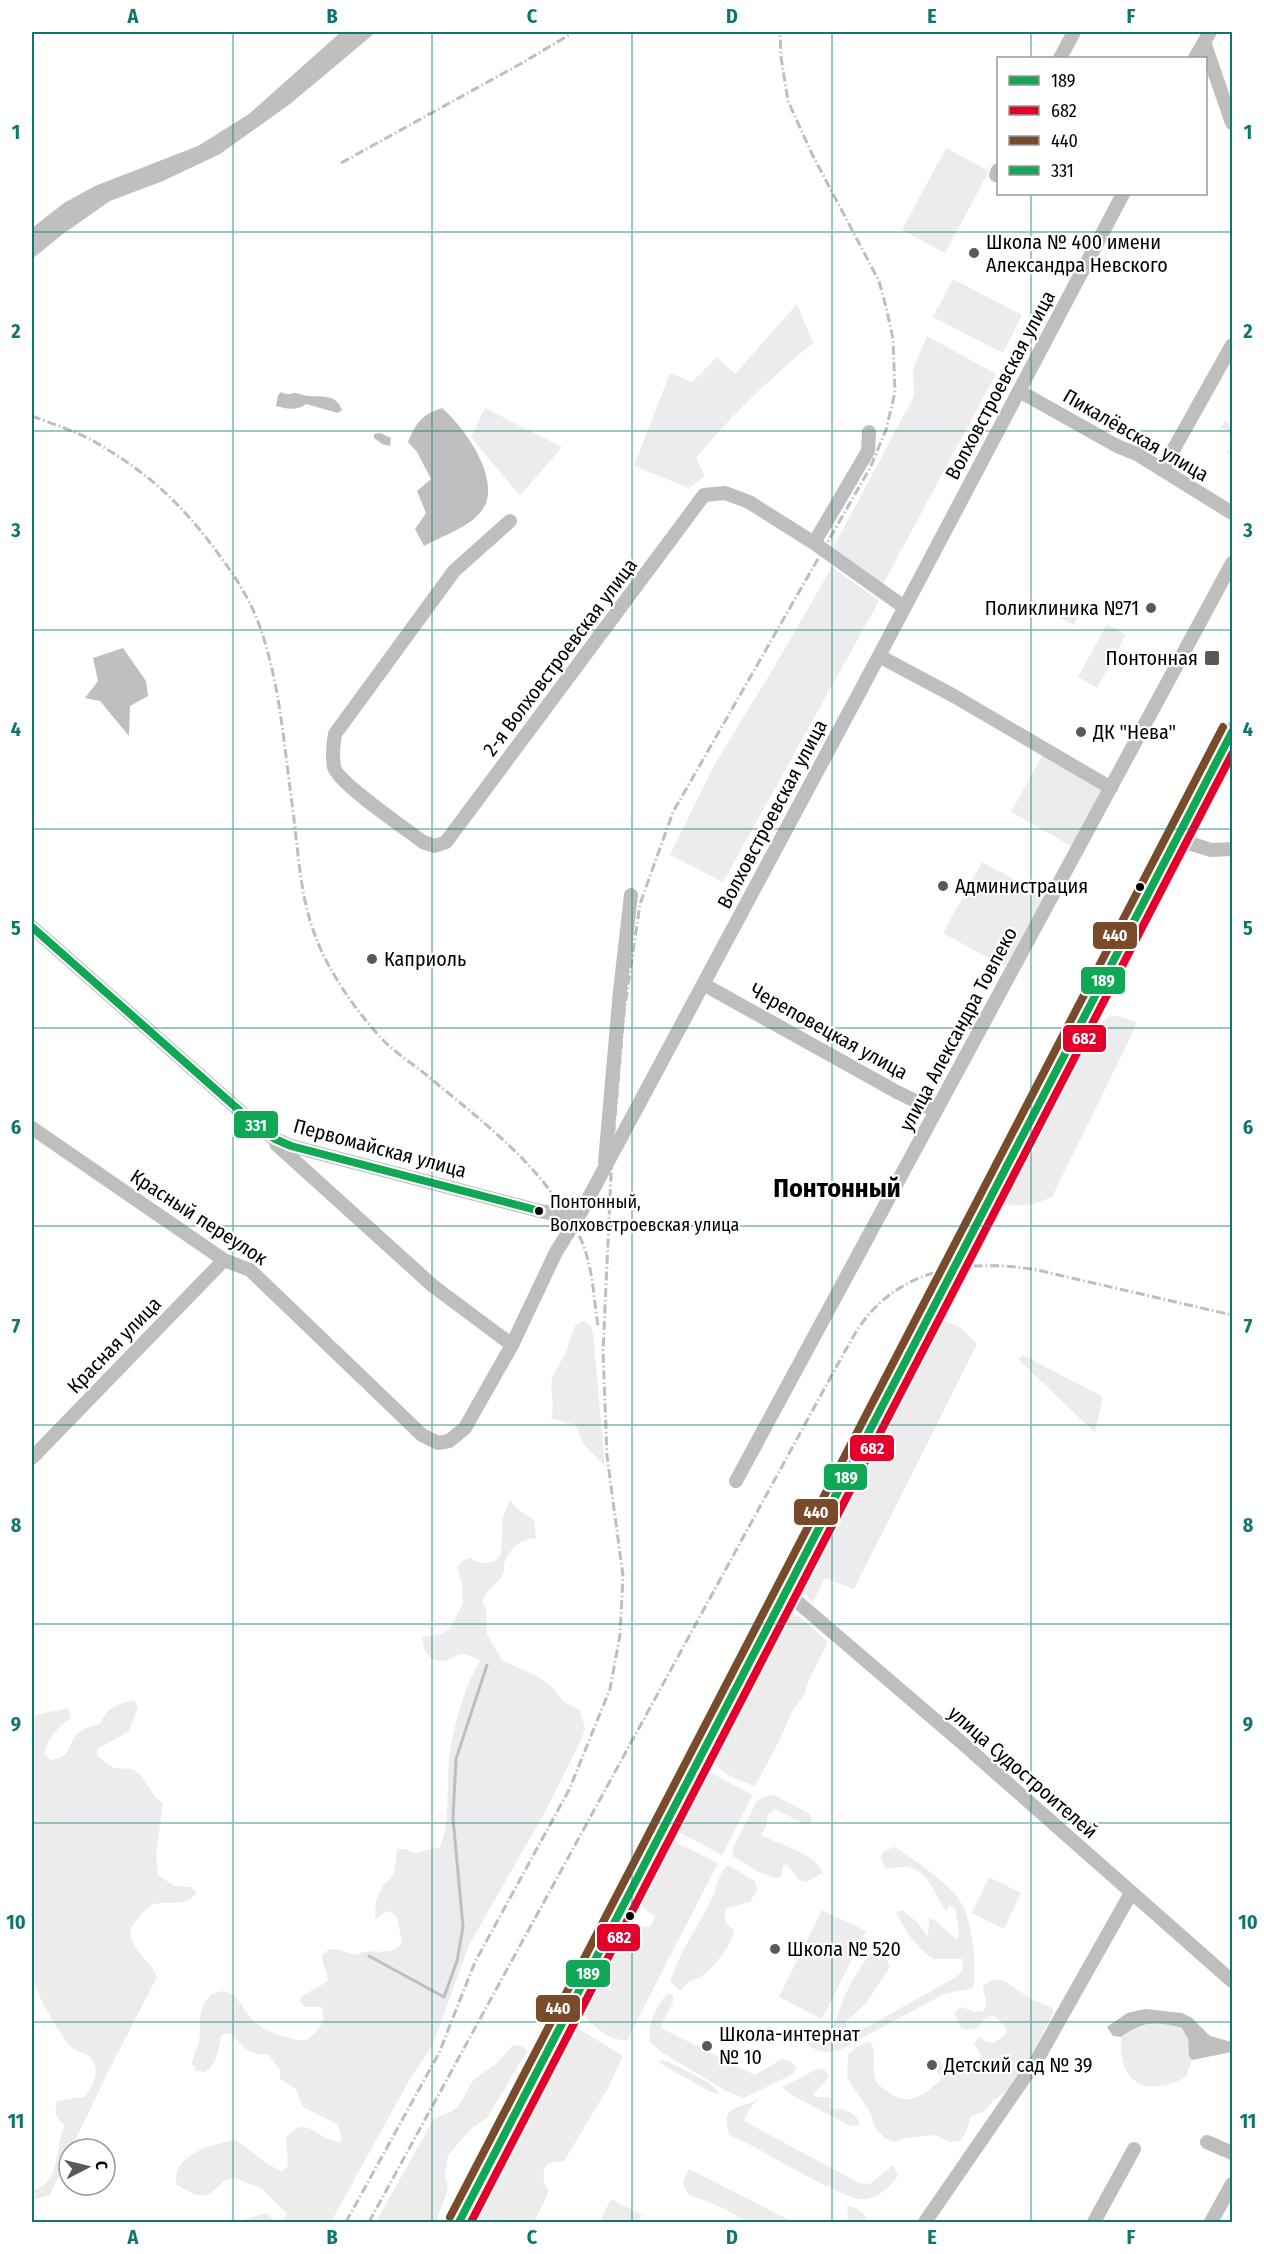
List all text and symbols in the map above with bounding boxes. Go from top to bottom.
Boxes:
text: A [127,4,140,28]
text: B [326,4,338,28]
text: C [527,4,538,28]
text: D [726,4,738,28]
text: E [927,4,937,28]
text: F [1127,4,1136,28]
legend [997,57,1207,195]
text: 189 [1051,70,1076,92]
text: 682 [1051,100,1077,122]
text: 1 [12,120,20,144]
text: 1 [1244,120,1252,144]
text: 440 [1051,130,1078,152]
text: 331 [1051,160,1074,182]
place label: Школа № 400 имени Александра Невского [986,230,1168,277]
marker: Школа № 400 имени Александра Невского [967,246,981,260]
street label: Волховстроевская улица [940,286,1060,484]
text: 2 [10,319,21,343]
text: 2 [1242,319,1253,343]
street label: Пикалёвская улица [1059,384,1213,486]
text: 3 [10,518,21,542]
text: 3 [1242,518,1253,542]
street label: 2-я Волховстроевская улица [478,554,642,760]
place label: Поликлиника №71 [985,596,1139,620]
marker: Поликлиника №71 [1144,601,1158,615]
place label: Понтонная [1106,646,1198,670]
marker: Понтонная [1203,649,1221,667]
street label: Волховстроевская улица [712,715,832,913]
text: 4 [11,717,21,741]
text: 4 [1243,717,1253,741]
place label: ДК "Нева" [1092,720,1176,744]
marker: ДК "Нева" [1074,725,1088,739]
place label: Администрация [955,874,1088,898]
marker: Администрация [936,879,950,893]
unlabelled marker [1134,881,1146,893]
text: 5 [11,916,21,940]
text: 5 [1243,916,1253,940]
line badge: 440 [1092,921,1138,950]
street label: улица Александра Товпеко [894,923,1022,1135]
text: 440 [1102,926,1128,945]
place label: Каприоль [384,947,466,971]
marker: Каприоль [365,952,379,966]
line badge: 189 [1080,966,1126,995]
text: 189 [1091,971,1115,990]
street label: Череповецкая улица [746,978,912,1084]
line badge: 682 [1062,1024,1107,1053]
text: 682 [1072,1029,1097,1048]
line badge: 331 [233,1110,279,1139]
street label: Первомайская улица [291,1113,469,1183]
text: 6 [11,1115,21,1139]
text: 6 [1243,1115,1253,1139]
text: 331 [244,1116,267,1135]
street label: Красный переулок [126,1164,273,1271]
district label: Понтонный [773,1173,901,1204]
place label: Понтонный, Волховстроевская улица [550,1191,740,1236]
marker: Понтонный, Волховстроевская улица [533,1205,545,1217]
street label: Красная улица [62,1292,166,1398]
text: 7 [12,1314,21,1338]
text: 7 [1244,1314,1253,1338]
line badge: 682 [849,1434,895,1462]
text: 682 [860,1439,885,1458]
line badge: 189 [823,1463,868,1491]
text: 189 [834,1468,858,1487]
line badge: 440 [793,1498,839,1526]
text: 440 [803,1503,829,1522]
text: 8 [11,1513,22,1537]
text: 8 [1243,1513,1254,1537]
street label: улица Судостроителей [943,1701,1103,1843]
text: 9 [11,1712,21,1736]
text: 9 [1243,1712,1253,1736]
text: 10 [6,1910,26,1934]
unlabelled marker [624,1910,636,1922]
text: 10 [1238,1910,1258,1934]
line badge: 682 [596,1923,641,1952]
text: 682 [607,1928,632,1947]
place label: Школа № 520 [787,1937,901,1961]
marker: Школа № 520 [768,1942,782,1956]
line badge: 189 [565,1959,611,1988]
text: 189 [576,1964,600,1983]
line badge: 440 [535,1994,581,2023]
text: 440 [545,1999,571,2018]
place label: Школа-интернат № 10 [719,2022,861,2069]
marker: Школа-интернат № 10 [700,2039,714,2053]
place label: Детский сад № 39 [943,2053,1093,2077]
marker: Детский сад № 39 [925,2058,939,2072]
text: 11 [8,2109,24,2133]
text: 11 [1240,2109,1256,2133]
north arrow [57,2137,117,2197]
text: С [91,2160,111,2171]
text: A [127,2225,140,2249]
text: B [326,2225,338,2249]
text: C [527,2225,538,2249]
text: D [726,2225,738,2249]
text: E [927,2225,937,2249]
text: F [1127,2225,1136,2249]

